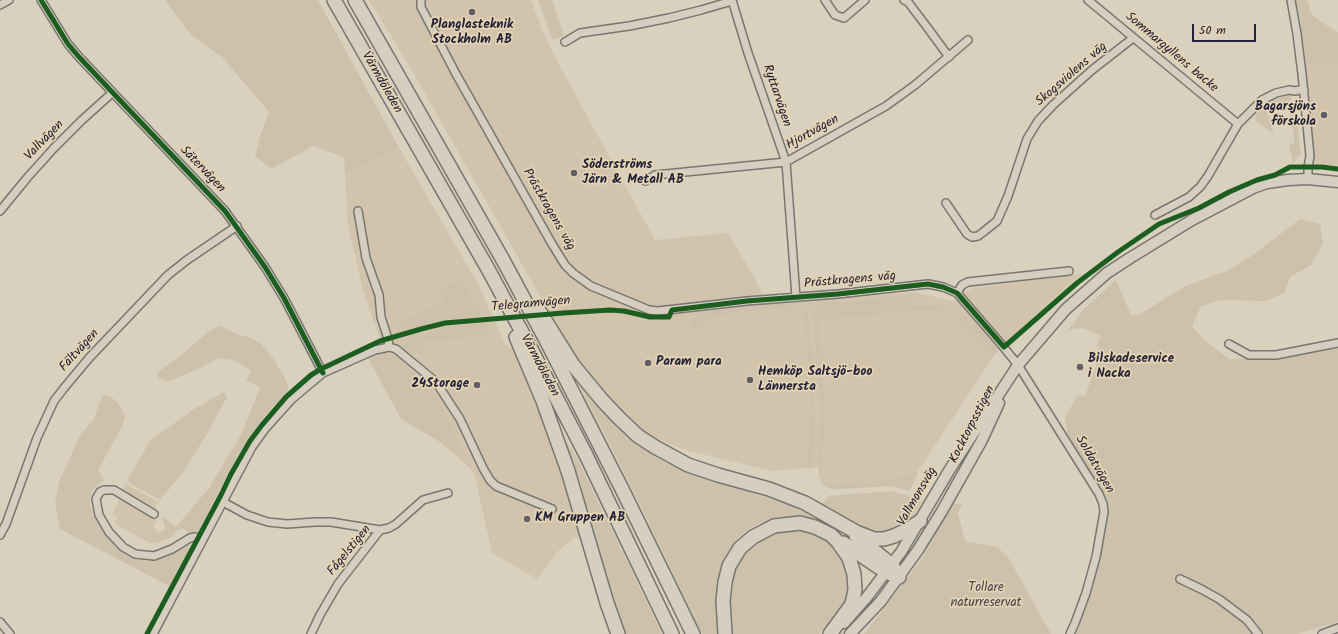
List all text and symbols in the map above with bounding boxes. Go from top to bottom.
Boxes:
marker: Planglasteknik Stockholm AB [467,7,477,17]
street label: Sommargyllens backe [1121,10,1221,96]
scale bar [1194,16,1258,42]
place label: Planglasteknik Stockholm AB [431,18,513,49]
text: 50 m [1199,21,1226,40]
street label: Skogsviolens väg [1033,40,1111,110]
street label: Värmdöleden [357,49,405,117]
street label: Ryttarvägen [758,63,794,129]
place label: Bagarsjöns förskola [1255,100,1316,131]
marker: Bagarsjöns förskola [1319,110,1329,120]
street label: Hjortvägen [784,112,842,154]
street label: Vallvägen [22,118,68,164]
street label: Sätervägen [176,143,228,197]
place label: Söderströms Järn & Metall AB [582,158,684,189]
street label: Prästkragens väg [518,166,578,254]
marker: Söderströms Järn & Metall AB [569,168,579,178]
street label: Prästkragens väg [803,269,897,293]
street label: Telegramvägen [491,294,571,316]
street label: Fältvägen [57,327,103,375]
street label: Värmdöleden [516,332,562,400]
place label: Bilskadeservice i Nacka [1088,352,1174,383]
place label: Param para [656,355,722,371]
marker: Param para [643,358,653,368]
marker: Bilskadeservice i Nacka [1075,362,1085,372]
place label: Hemköp Saltsjö-boo Lännersta [758,365,872,396]
marker: Hemköp Saltsjö-boo Lännersta [745,375,755,385]
place label: 24Storage [411,377,469,393]
marker: 24Storage [472,380,482,390]
street label: Kocktorpsstigen [947,384,999,466]
street label: Soldatvägen [1071,433,1117,497]
street label: Vallmonsväg [895,465,941,529]
place label: KM Gruppen AB [535,511,625,527]
marker: KM Gruppen AB [522,514,532,524]
street label: Fågelstigen [325,522,375,580]
park label: Tollare naturreservat [950,581,1022,612]

